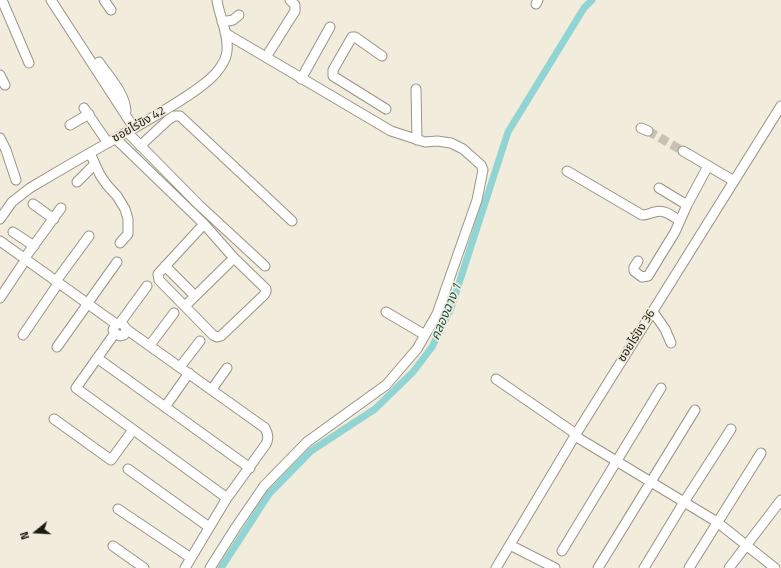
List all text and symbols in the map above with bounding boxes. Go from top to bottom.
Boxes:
street label: ซอยไร่ขิง 42 [110,104,168,146]
water label: คลองฉาง 1 [428,281,466,343]
street label: ซอยไร่ขิง 36 [615,307,659,365]
north arrow [16,512,56,552]
text: N [16,530,33,542]

